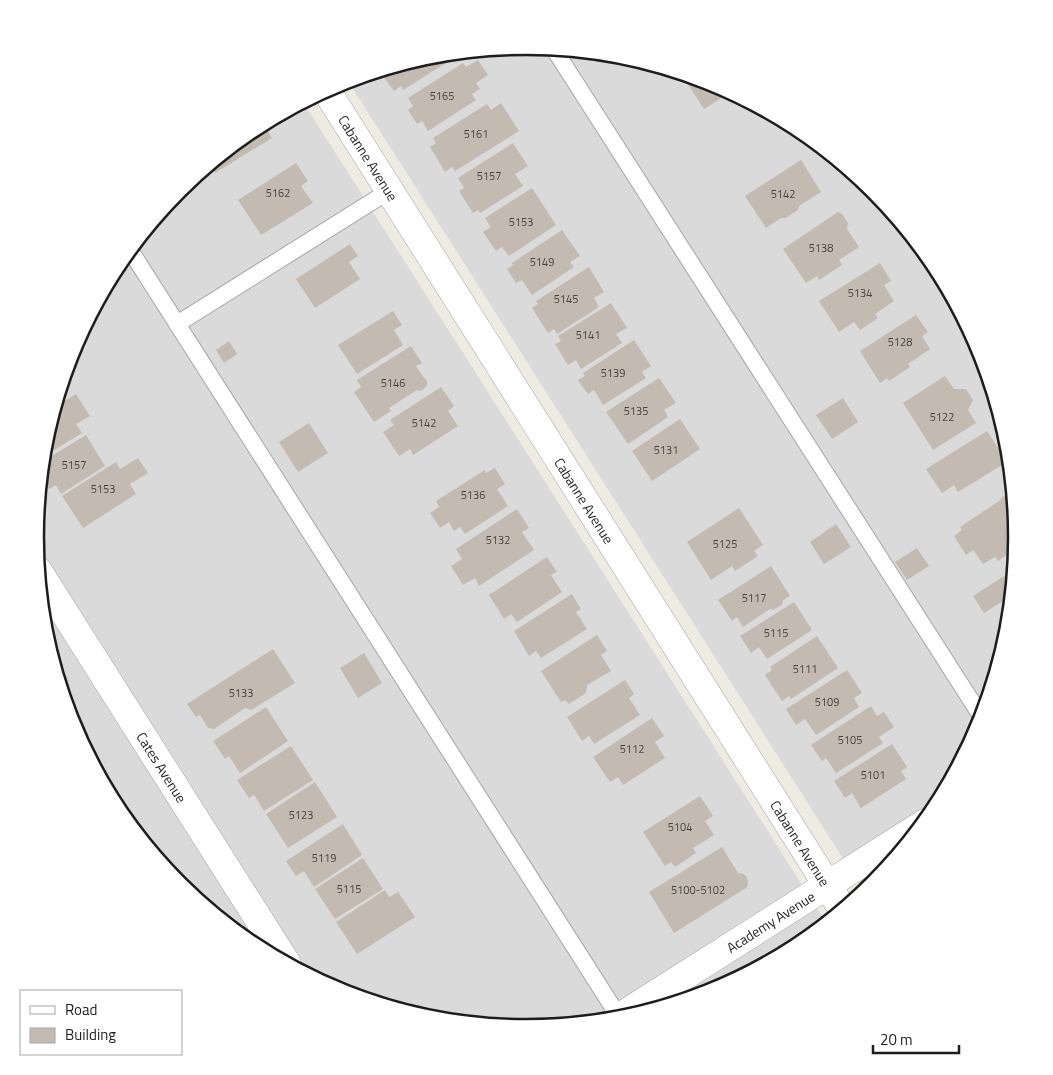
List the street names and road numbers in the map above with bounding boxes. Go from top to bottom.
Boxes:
street label: Cabanne Avenue [334,111,404,205]
street label: Cabanne Avenue [550,453,620,547]
street label: Cates Avenue [132,728,192,806]
street label: Cabanne Avenue [766,796,836,890]
street label: Academy Avenue [722,885,819,957]

